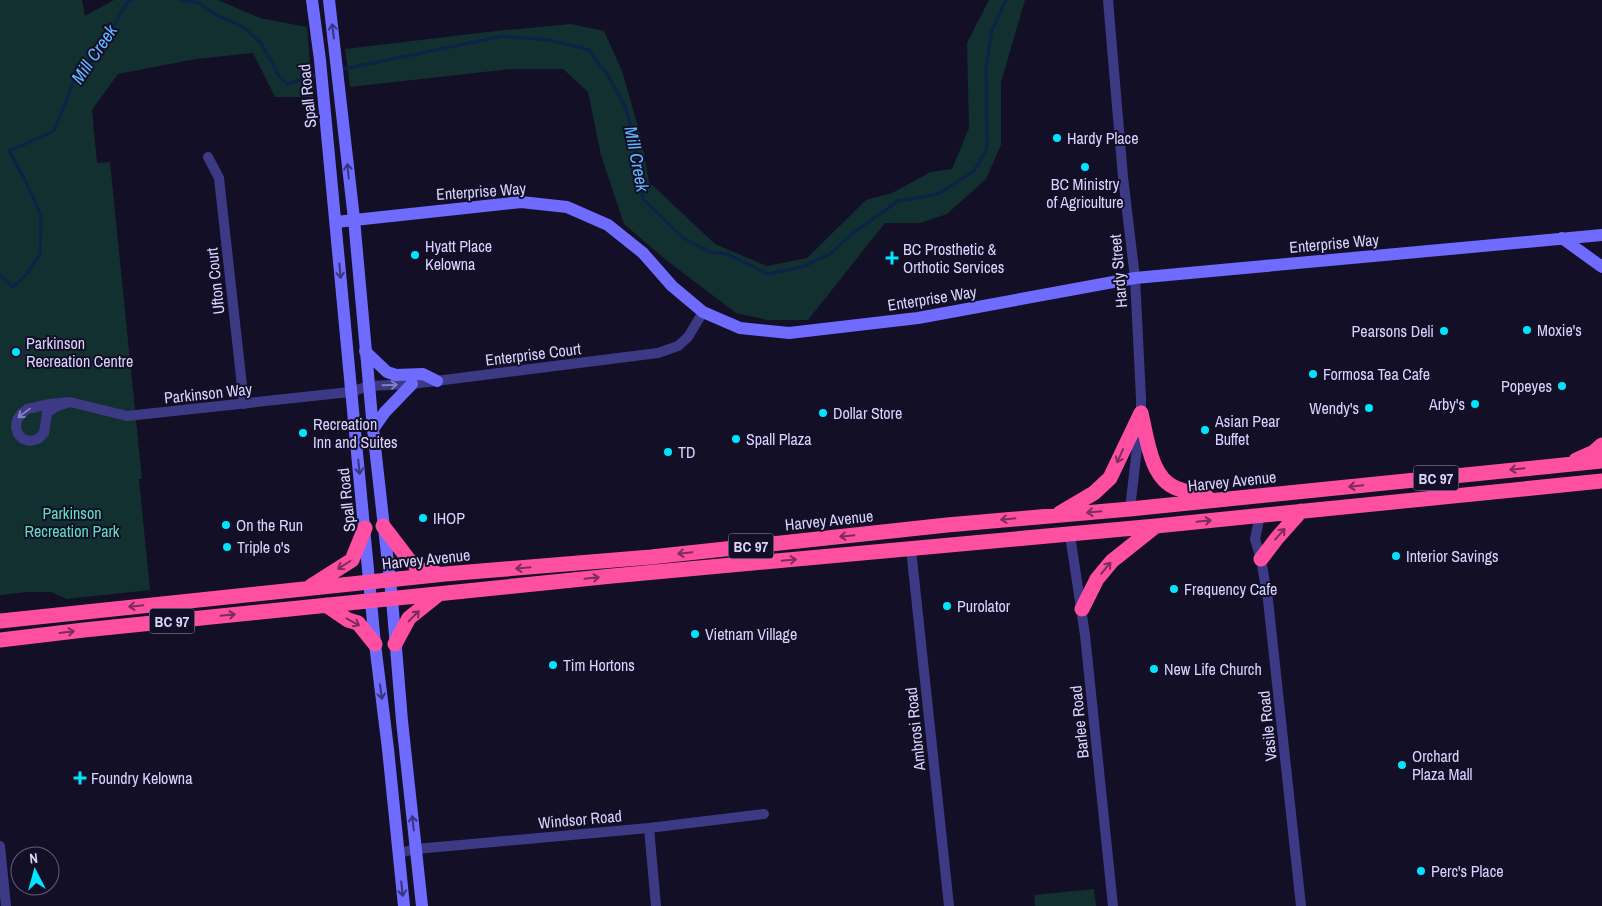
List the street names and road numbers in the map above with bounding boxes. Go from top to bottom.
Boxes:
street label: Spall Road [293,63,321,129]
street label: Enterprise Way [435,177,527,205]
street label: Enterprise Way [1288,228,1380,258]
street label: Hardy Street [1104,233,1132,309]
street label: Ufton Court [201,246,229,316]
street label: Enterprise Way [886,280,979,316]
street label: Enterprise Court [484,337,582,371]
street label: Parkinson Way [163,377,254,409]
street label: Harvey Avenue [1187,465,1277,497]
road number: BC 97 [1414,466,1458,490]
street label: Spall Road [332,467,360,533]
street label: Harvey Avenue [784,504,874,536]
road number: BC 97 [728,534,774,558]
street label: Harvey Avenue [381,543,471,575]
road number: BC 97 [150,608,194,634]
street label: Barlee Road [1064,685,1094,759]
street label: Ambrosi Road [900,686,930,773]
street label: Vasile Road [1252,690,1282,762]
street label: Windsor Road [537,804,623,834]

